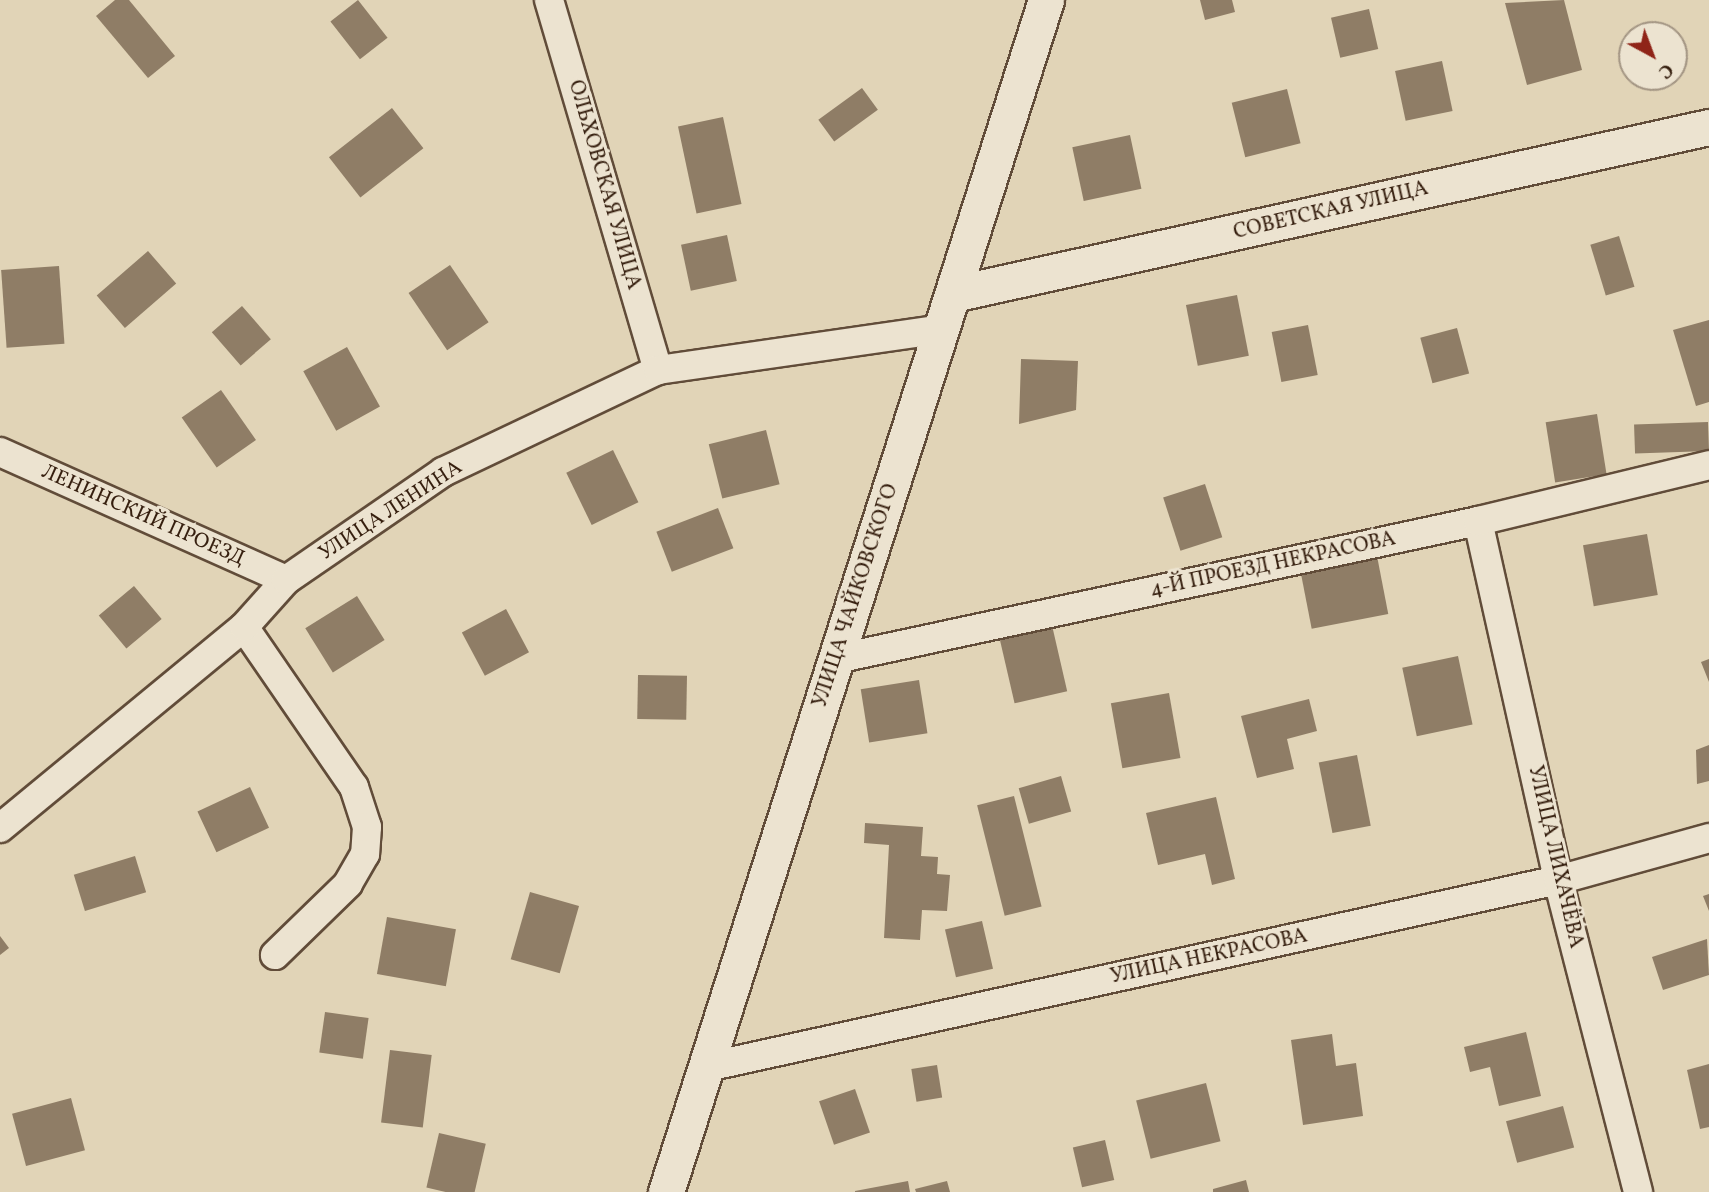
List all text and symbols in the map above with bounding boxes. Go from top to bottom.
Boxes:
north arrow [1618,21,1688,91]
text: С [1652,57,1679,84]
street label: ОЛЬХОВСКАЯ УЛИЦА [562,77,646,293]
street label: СОВЕТСКАЯ УЛИЦА [1231,176,1431,246]
street label: УЛИЦА ЛЕНИНА [315,455,467,567]
street label: ЛЕНИНСКИЙ ПРОЕЗД [37,460,249,572]
street label: УЛИЦА ЧАЙКОВСКОГО [808,481,904,711]
street label: 4-Й ПРОЕЗД НЕКРАСОВА [1148,527,1398,603]
street label: УЛИЦА ЛИХАЧЁВА [1522,763,1588,951]
street label: УЛИЦА НЕКРАСОВА [1108,924,1310,990]

